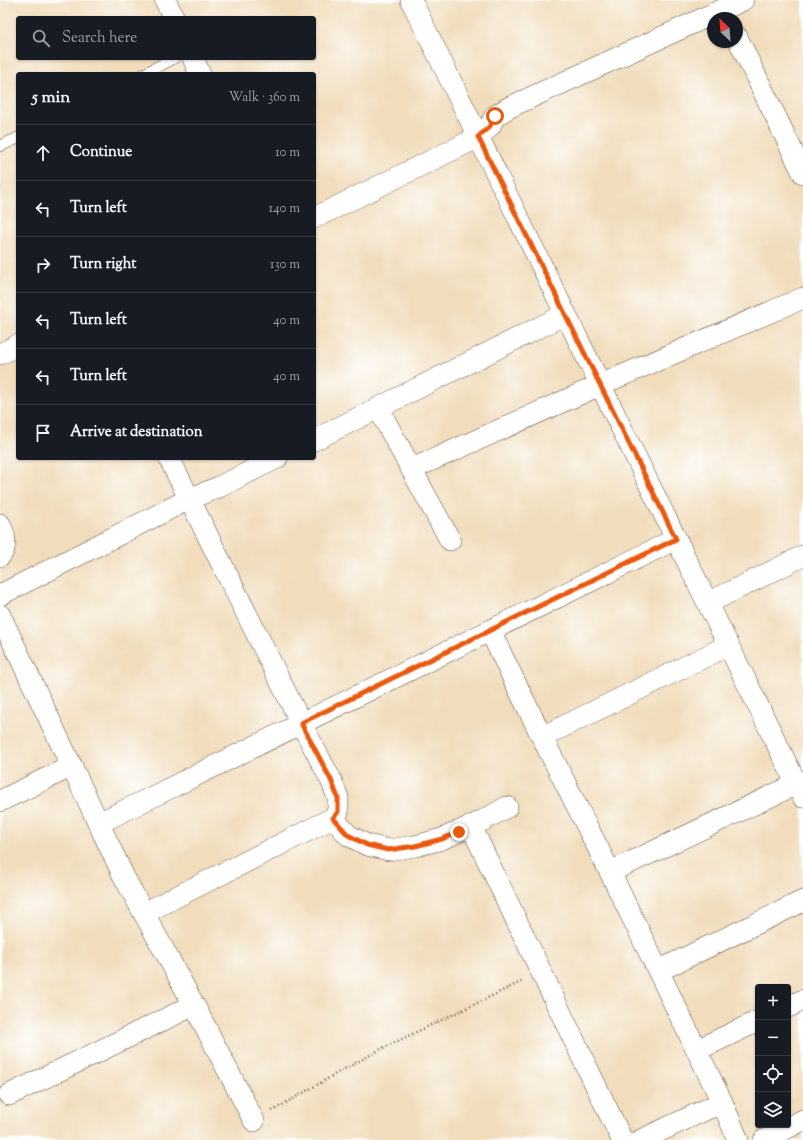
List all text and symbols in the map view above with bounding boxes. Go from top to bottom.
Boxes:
north arrow [707,12,743,48]
search box [16,16,316,60]
icon: search [30,27,52,49]
text: Search here [62,28,137,49]
text: 5 min [32,86,70,110]
text: Walk · 360 m [229,89,300,107]
route start [486,107,504,125]
icon: ahead [32,142,54,164]
text: Continue [70,142,132,163]
text: 10 m [275,144,300,162]
icon: left [32,198,54,220]
text: Turn left [70,198,127,219]
text: 140 m [269,200,300,218]
icon: right [32,254,54,276]
text: Turn right [70,254,136,275]
text: 130 m [270,256,300,274]
icon: left [32,310,54,332]
text: Turn left [70,310,127,331]
text: 40 m [273,312,300,330]
icon: left [32,366,54,388]
text: Turn left [70,366,127,387]
text: 40 m [273,368,300,386]
icon: arrive [32,422,54,444]
text: Arrive at destination [70,422,203,443]
route end [450,823,468,841]
map controls [755,984,791,1128]
button: + [755,984,791,1020]
button: − [755,1020,791,1056]
button: locate [755,1056,791,1092]
button: layers [755,1092,791,1128]

